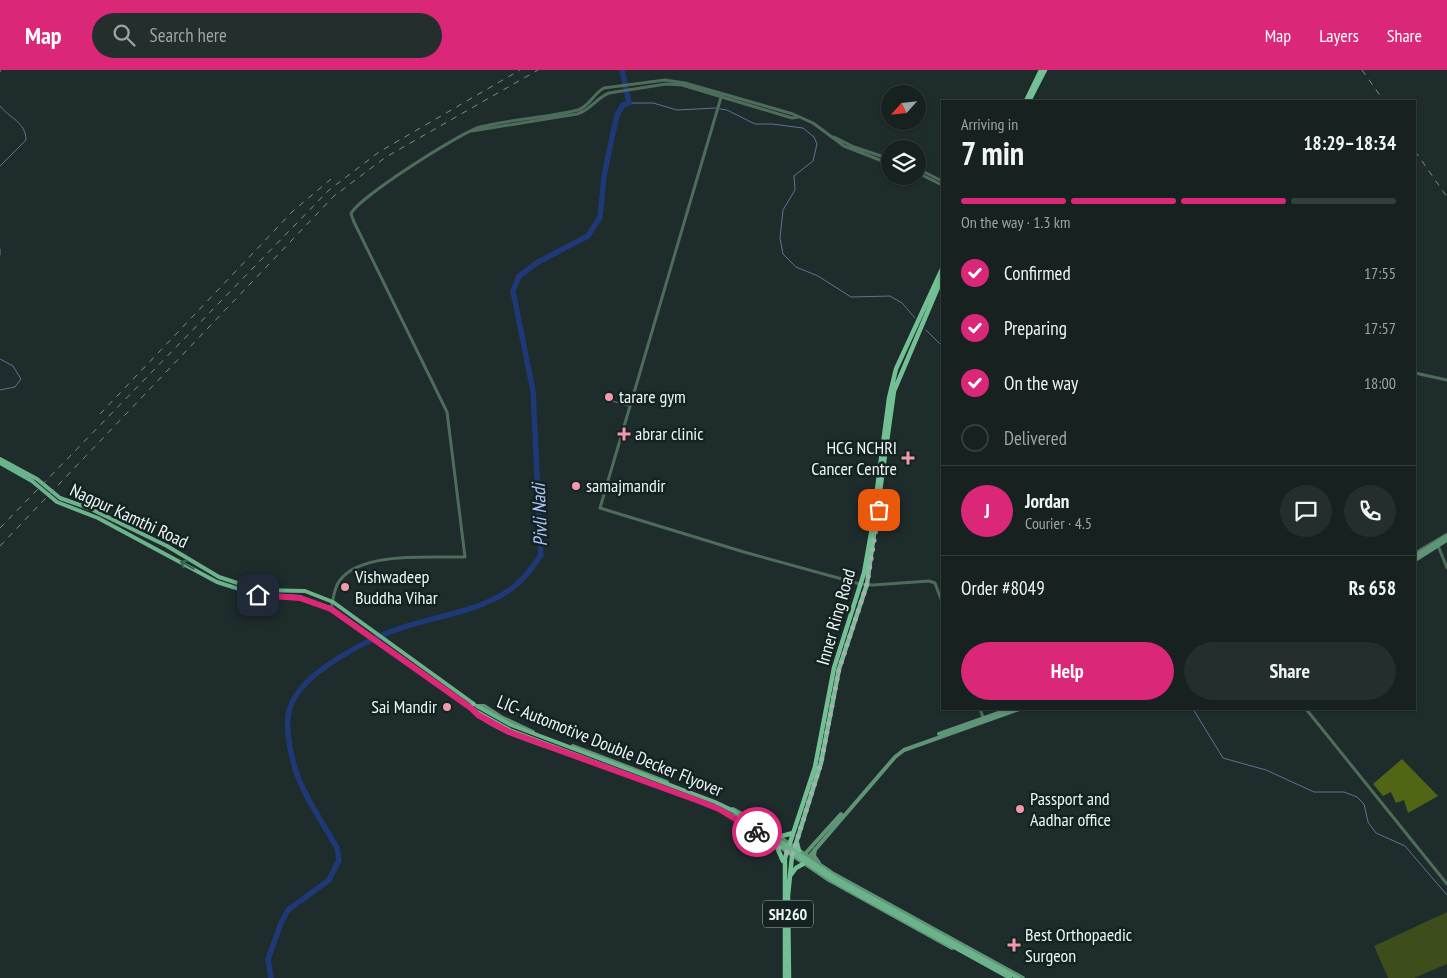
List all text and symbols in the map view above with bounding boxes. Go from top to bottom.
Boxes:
search box [92,13,442,58]
text: Map [25,20,62,51]
icon: search [110,21,138,49]
text: Search here [150,23,227,47]
text: Map [1265,24,1291,47]
text: Layers [1319,24,1359,47]
text: Share [1387,24,1422,47]
north arrow [881,85,926,130]
map controls [881,85,926,185]
text: Arriving in [961,114,1018,134]
text: 18:29–18:34 [1303,131,1396,155]
text: 7 min [961,132,1024,174]
button: layers [881,140,926,185]
text: On the way · 1.3 km [961,212,1071,232]
icon: check [961,259,989,287]
text: Confirmed [1004,261,1071,285]
text: 17:55 [1364,263,1396,283]
icon: check [961,314,989,342]
text: Preparing [1004,316,1067,340]
text: 17:57 [1364,318,1396,338]
icon: check [961,369,989,397]
text: On the way [1004,371,1078,395]
text: 18:00 [1364,373,1396,393]
place label: tarare gym [619,385,686,408]
marker: tarare gym [603,391,615,403]
place label: abrar clinic [635,422,704,445]
text: Delivered [1004,426,1067,450]
marker: abrar clinic [617,427,631,441]
place label: HCG NCHRI Cancer Centre [811,436,897,480]
marker: HCG NCHRI Cancer Centre [901,451,915,465]
place label: samajmandir [586,474,666,497]
street label: Nagpur Kamthi Road [66,478,192,553]
water label: Pivli Nadi [526,480,552,547]
marker: samajmandir [570,480,582,492]
button: chat [1280,485,1332,537]
button: phone [1344,485,1396,537]
pin [858,489,900,531]
text: Jordan [1025,489,1069,513]
icon: bag [865,496,893,524]
text: J [984,499,990,523]
text: Courier · 4.5 [1025,513,1092,533]
one-way arrow [180,560,195,570]
place label: Vishwadeep Buddha Vihar [354,565,438,609]
street label: Inner Ring Road [811,566,860,668]
pin [237,574,279,616]
text: Order #8049 [961,576,1045,600]
text: Rs 658 [1349,576,1396,600]
icon: home [244,581,272,609]
marker: Vishwadeep Buddha Vihar [339,581,351,593]
button: Help [961,642,1174,700]
button: Share [1184,642,1396,700]
street label: LIC- Automotive Double Decker Flyover [494,690,727,801]
place label: Sai Mandir [371,695,437,718]
marker: Sai Mandir [441,701,453,713]
place label: Passport and Aadhar office [1030,787,1111,831]
marker: Passport and Aadhar office [1014,803,1026,815]
courier [732,807,782,857]
icon: bike [743,818,771,846]
road number: SH260 [763,901,813,928]
place label: Best Orthopaedic Surgeon [1025,923,1133,967]
marker: Best Orthopaedic Surgeon [1007,938,1021,952]

